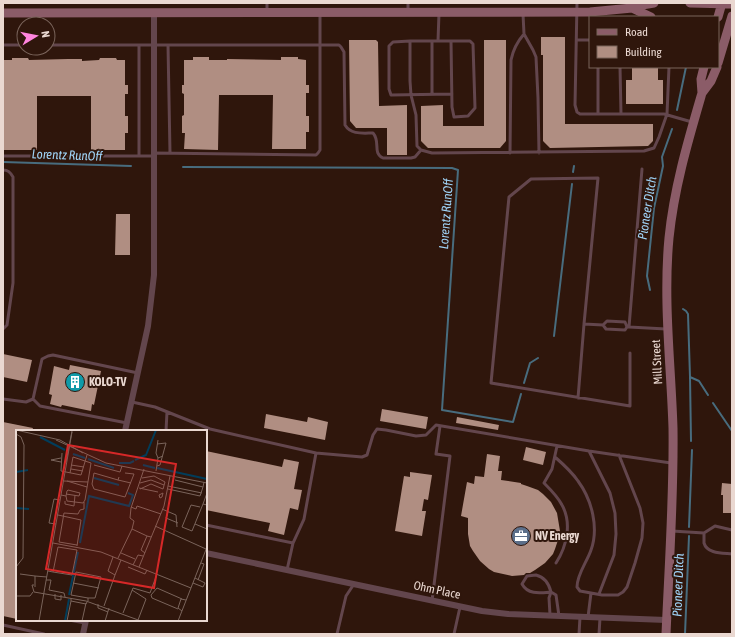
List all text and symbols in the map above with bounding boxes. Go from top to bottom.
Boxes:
north arrow [16,16,56,56]
legend [589,16,719,68]
text: Road [625,25,648,39]
text: N [39,30,52,39]
text: Building [625,45,663,59]
water label: Lorentz RunOff [31,146,104,164]
water label: Pioneer Ditch [635,175,659,241]
water label: Lorentz RunOff [436,177,456,250]
street label: Mill Street [649,339,665,385]
building icon: KOLO-TV [64,371,86,393]
place label: KOLO-TV [89,375,127,389]
inset map [16,430,207,621]
office icon: NV Energy [510,525,532,547]
place label: NV Energy [535,529,579,543]
water label: Pioneer Ditch [669,552,687,617]
street label: Ohm Place [412,578,462,602]

